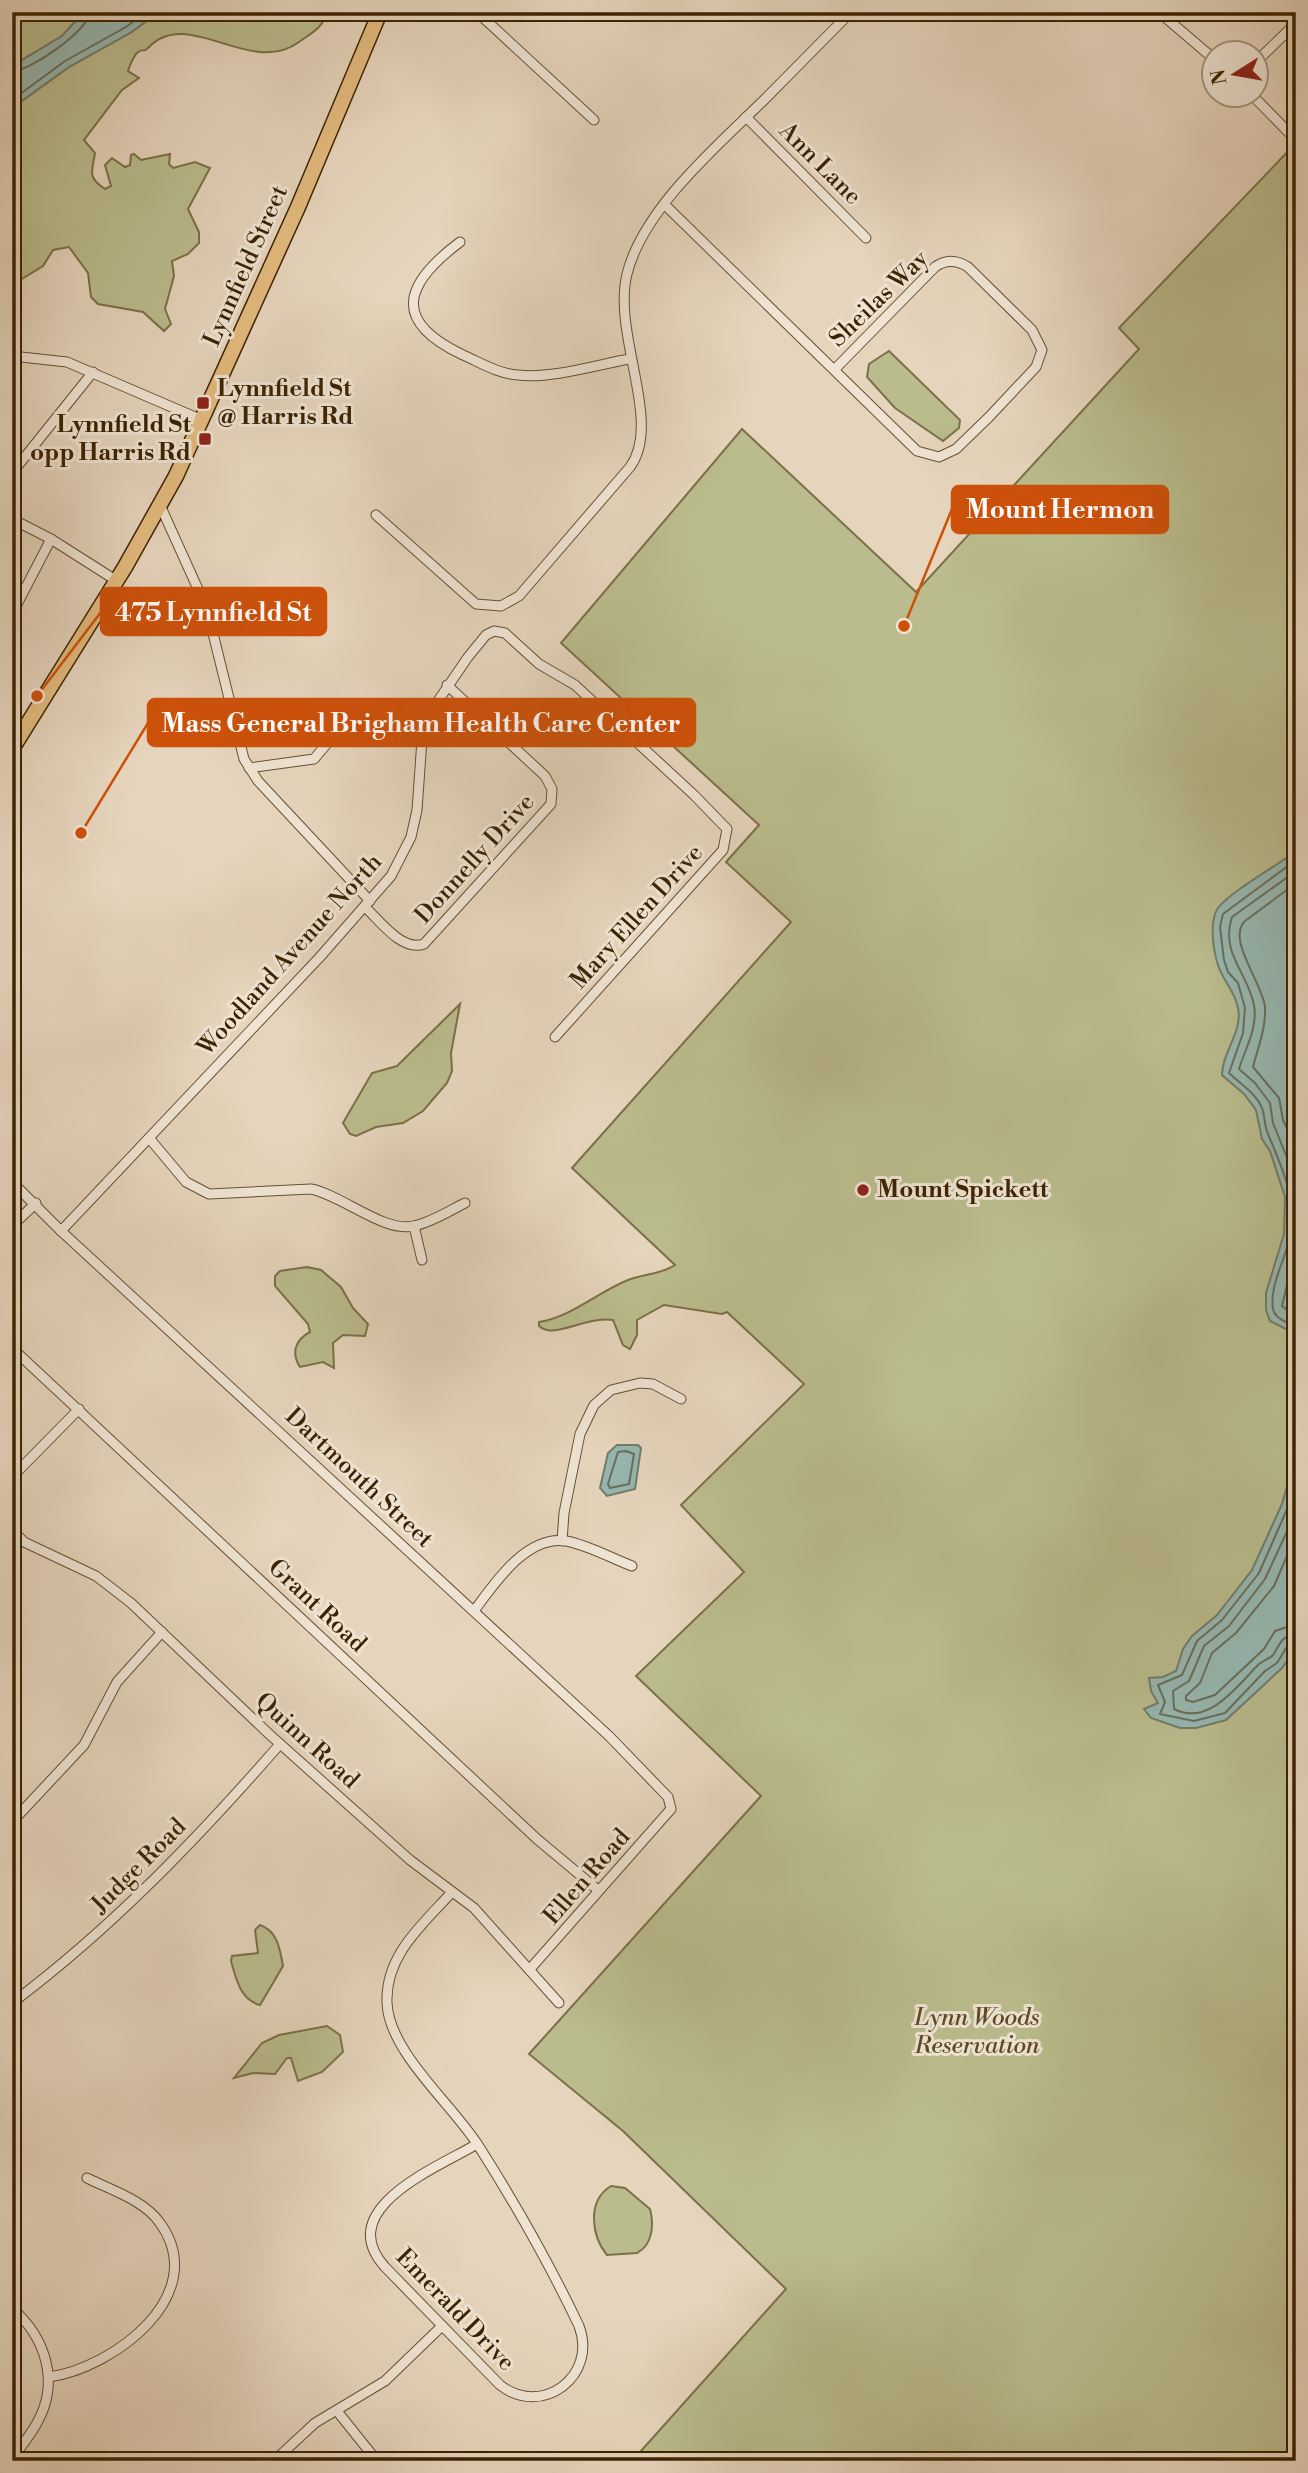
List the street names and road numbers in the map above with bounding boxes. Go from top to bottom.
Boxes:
street label: Ann Lane [772,116,868,212]
street label: Lynnfield Street [197,180,295,351]
street label: Sheilas Way [823,244,935,354]
street label: Donnelly Drive [409,788,541,930]
street label: Mary Ellen Drive [564,838,710,996]
street label: Woodland Avenue North [190,848,389,1063]
street label: Dartmouth Street [279,1402,440,1555]
street label: Grant Road [262,1553,373,1659]
street label: Quinn Road [249,1687,365,1796]
street label: Judge Road [84,1812,193,1921]
street label: Ellen Road [537,1822,637,1931]
street label: Emerald Drive [389,2242,521,2378]

